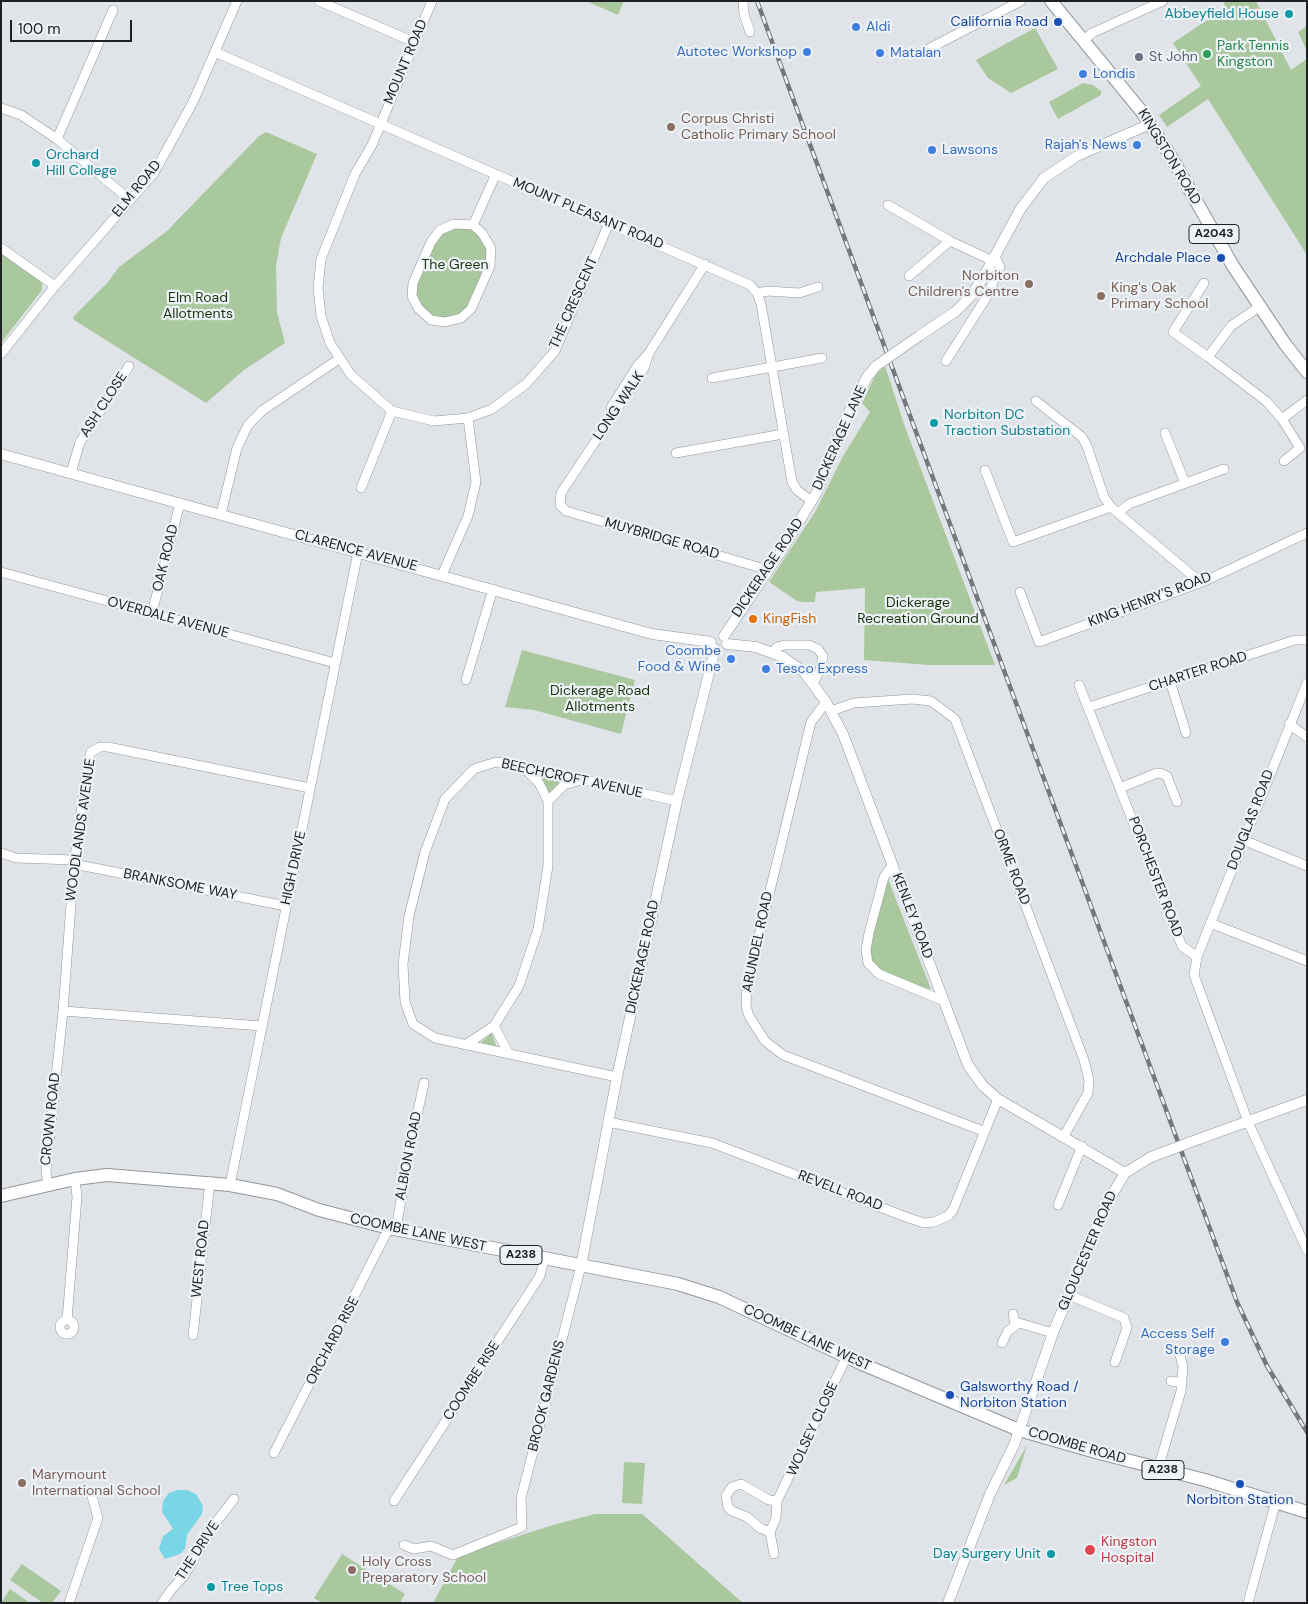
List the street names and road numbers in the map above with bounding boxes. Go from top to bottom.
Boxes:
street label: MOUNT ROAD [381,17,431,107]
street label: KINGSTON ROAD [1134,106,1204,208]
street label: ELM ROAD [109,157,165,221]
street label: MOUNT PLEASANT ROAD [510,175,666,253]
road number: A2043 [1189,224,1239,243]
street label: THE CRESCENT [546,254,602,352]
street label: ASH CLOSE [77,369,131,441]
street label: LONG WALK [590,369,648,443]
street label: DICKERAGE LANE [809,383,871,493]
street label: MUYBRIDGE ROAD [603,515,721,563]
street label: DICKERAGE ROAD [729,515,807,621]
street label: OAK ROAD [150,523,182,593]
street label: CLARENCE AVENUE [293,527,419,575]
street label: KING HENRY'S ROAD [1086,569,1214,631]
street label: OVERDALE AVENUE [105,594,231,642]
street label: CHARTER ROAD [1147,648,1249,696]
street label: BEECHCROFT AVENUE [500,756,644,802]
street label: WOODLANDS AVENUE [63,757,99,903]
street label: DOUGLAS ROAD [1224,767,1278,873]
street label: PORCHESTER ROAD [1124,814,1186,940]
street label: ORME ROAD [989,827,1033,907]
street label: HIGH DRIVE [278,829,310,907]
street label: BRANKSOME WAY [122,866,238,904]
street label: KENLEY ROAD [888,871,936,961]
street label: ARUNDEL ROAD [739,890,777,994]
street label: DICKERAGE ROAD [623,899,663,1015]
street label: CROWN ROAD [38,1072,64,1166]
street label: ALBION ROAD [392,1110,426,1202]
street label: REVELL ROAD [795,1167,885,1215]
street label: GLOUCESTER ROAD [1055,1189,1121,1313]
street label: COOMBE LANE WEST [348,1210,488,1256]
street label: WEST ROAD [189,1219,213,1299]
road number: A238 [500,1246,542,1264]
street label: ORCHARD RISE [303,1294,363,1388]
street label: COOMBE LANE WEST [741,1301,873,1375]
street label: COOMBE RISE [440,1338,504,1424]
street label: BROOK GARDENS [525,1339,569,1453]
street label: WOLSEY CLOSE [784,1379,842,1479]
street label: COOMBE ROAD [1026,1424,1128,1468]
road number: A238 [1142,1460,1184,1480]
street label: THE DRIVE [173,1518,223,1584]

